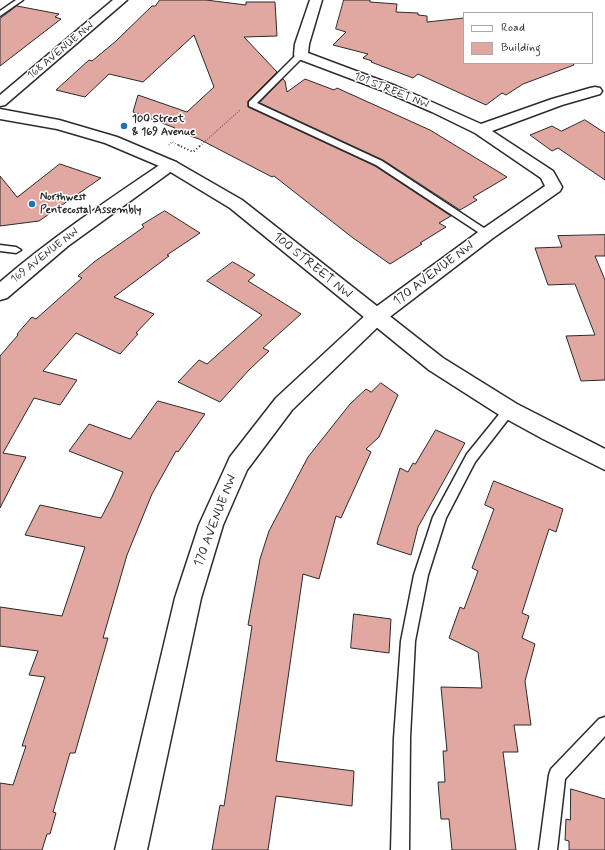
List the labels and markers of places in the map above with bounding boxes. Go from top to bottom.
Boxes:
place label: 100 Street & 169 Avenue [132,113,195,139]
marker: 100 Street & 169 Avenue [119,121,129,131]
place label: Northwest Pentecostal Assembly [40,191,141,217]
marker: Northwest Pentecostal Assembly [27,199,37,209]

